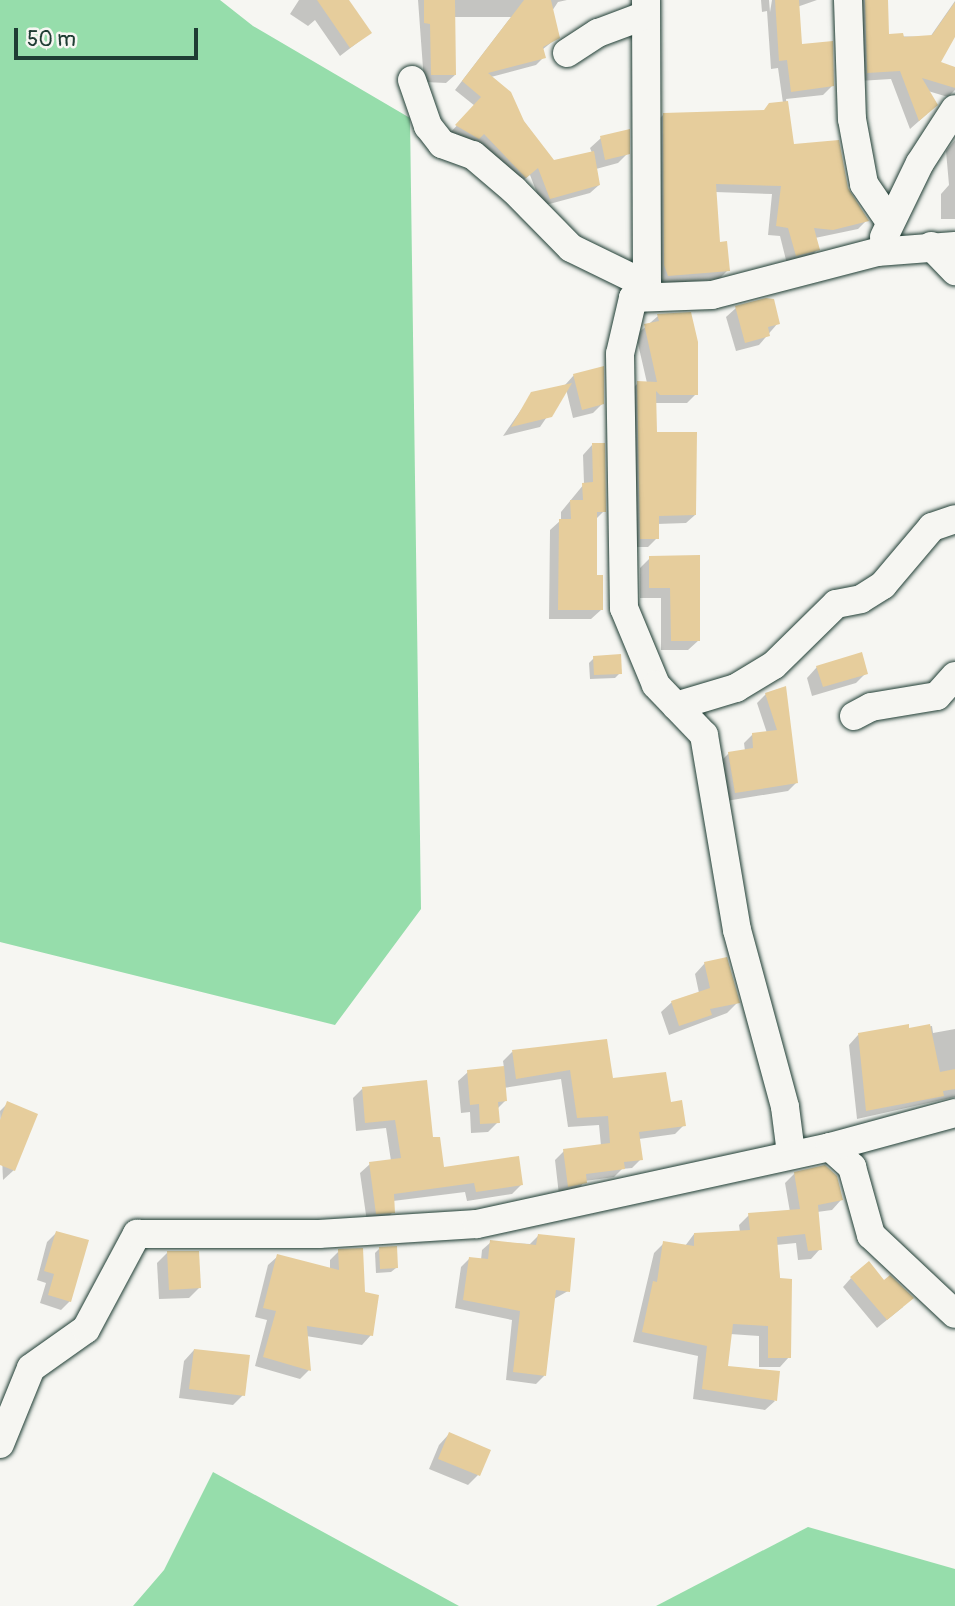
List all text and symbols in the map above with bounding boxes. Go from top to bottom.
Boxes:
scale bar [18,14,201,58]
text: 50 m [27,26,76,53]

